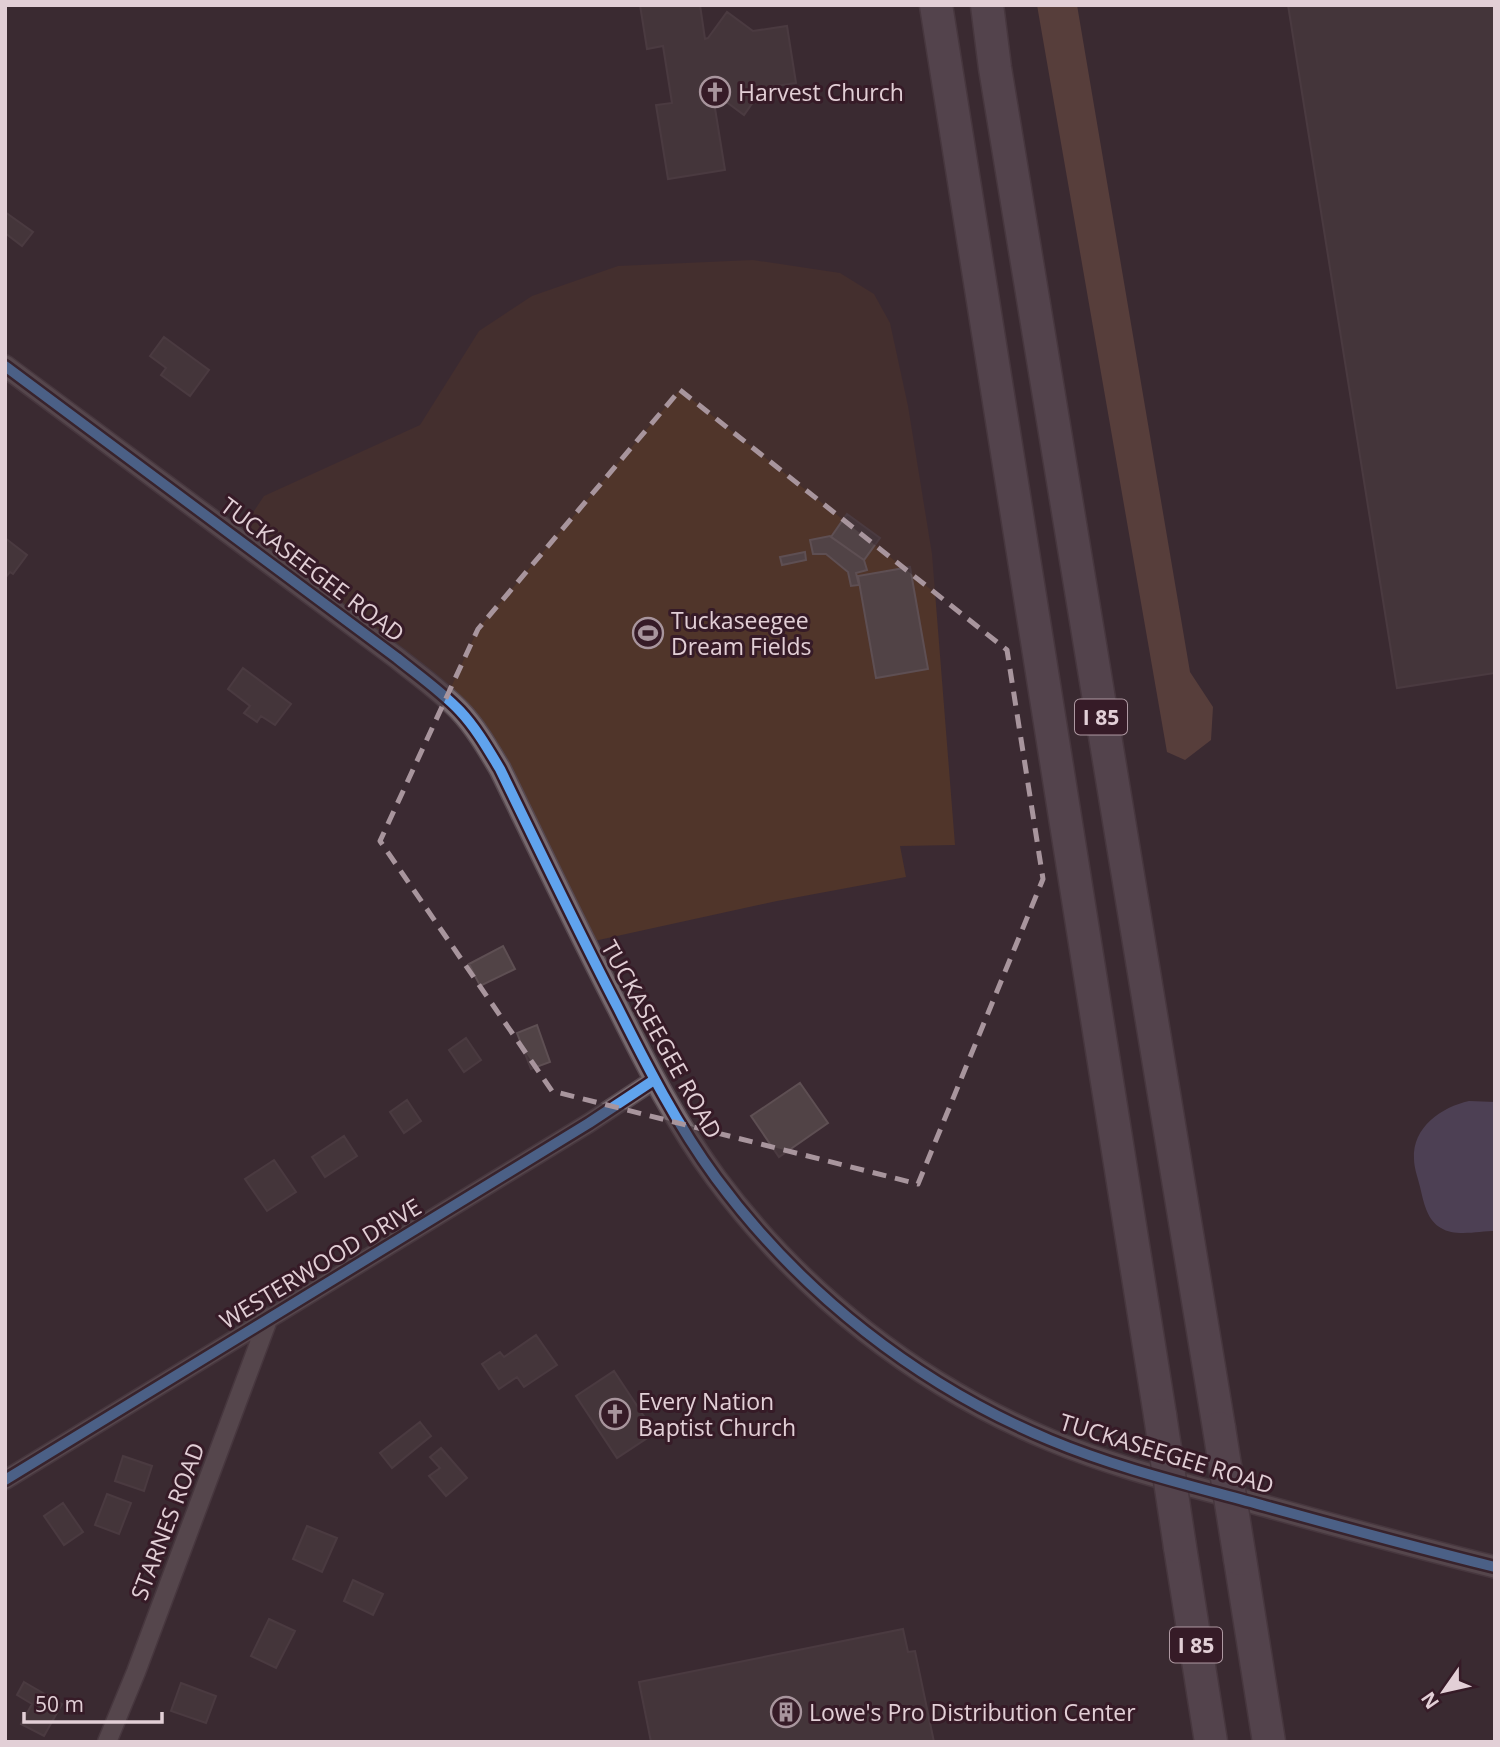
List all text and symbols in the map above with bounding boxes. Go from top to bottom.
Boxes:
church icon: Harvest Church [698,75,732,109]
place label: Harvest Church [738,76,904,108]
street label: TUCKASEEGEE ROAD [215,489,411,649]
place label: Tuckaseegee Dream Fields [671,604,811,662]
sports icon: Tuckaseegee Dream Fields [631,616,665,650]
road number: I 85 [1075,700,1127,734]
street label: TUCKASEEGEE ROAD [594,934,730,1144]
street label: WESTERWOOD DRIVE [213,1190,427,1336]
place label: Every Nation Baptist Church [638,1385,796,1443]
church icon: Every Nation Baptist Church [598,1397,632,1431]
street label: TUCKASEEGEE ROAD [1056,1405,1278,1501]
street label: STARNES ROAD [122,1438,212,1604]
road number: I 85 [1170,1628,1222,1662]
north arrow [1409,1656,1479,1726]
scale bar [24,1680,163,1724]
text: N [1415,1687,1445,1714]
text: 50 m [35,1690,84,1718]
building icon: Lowe's Pro Distribution Center [769,1695,803,1729]
place label: Lowe's Pro Distribution Center [809,1696,1136,1728]

